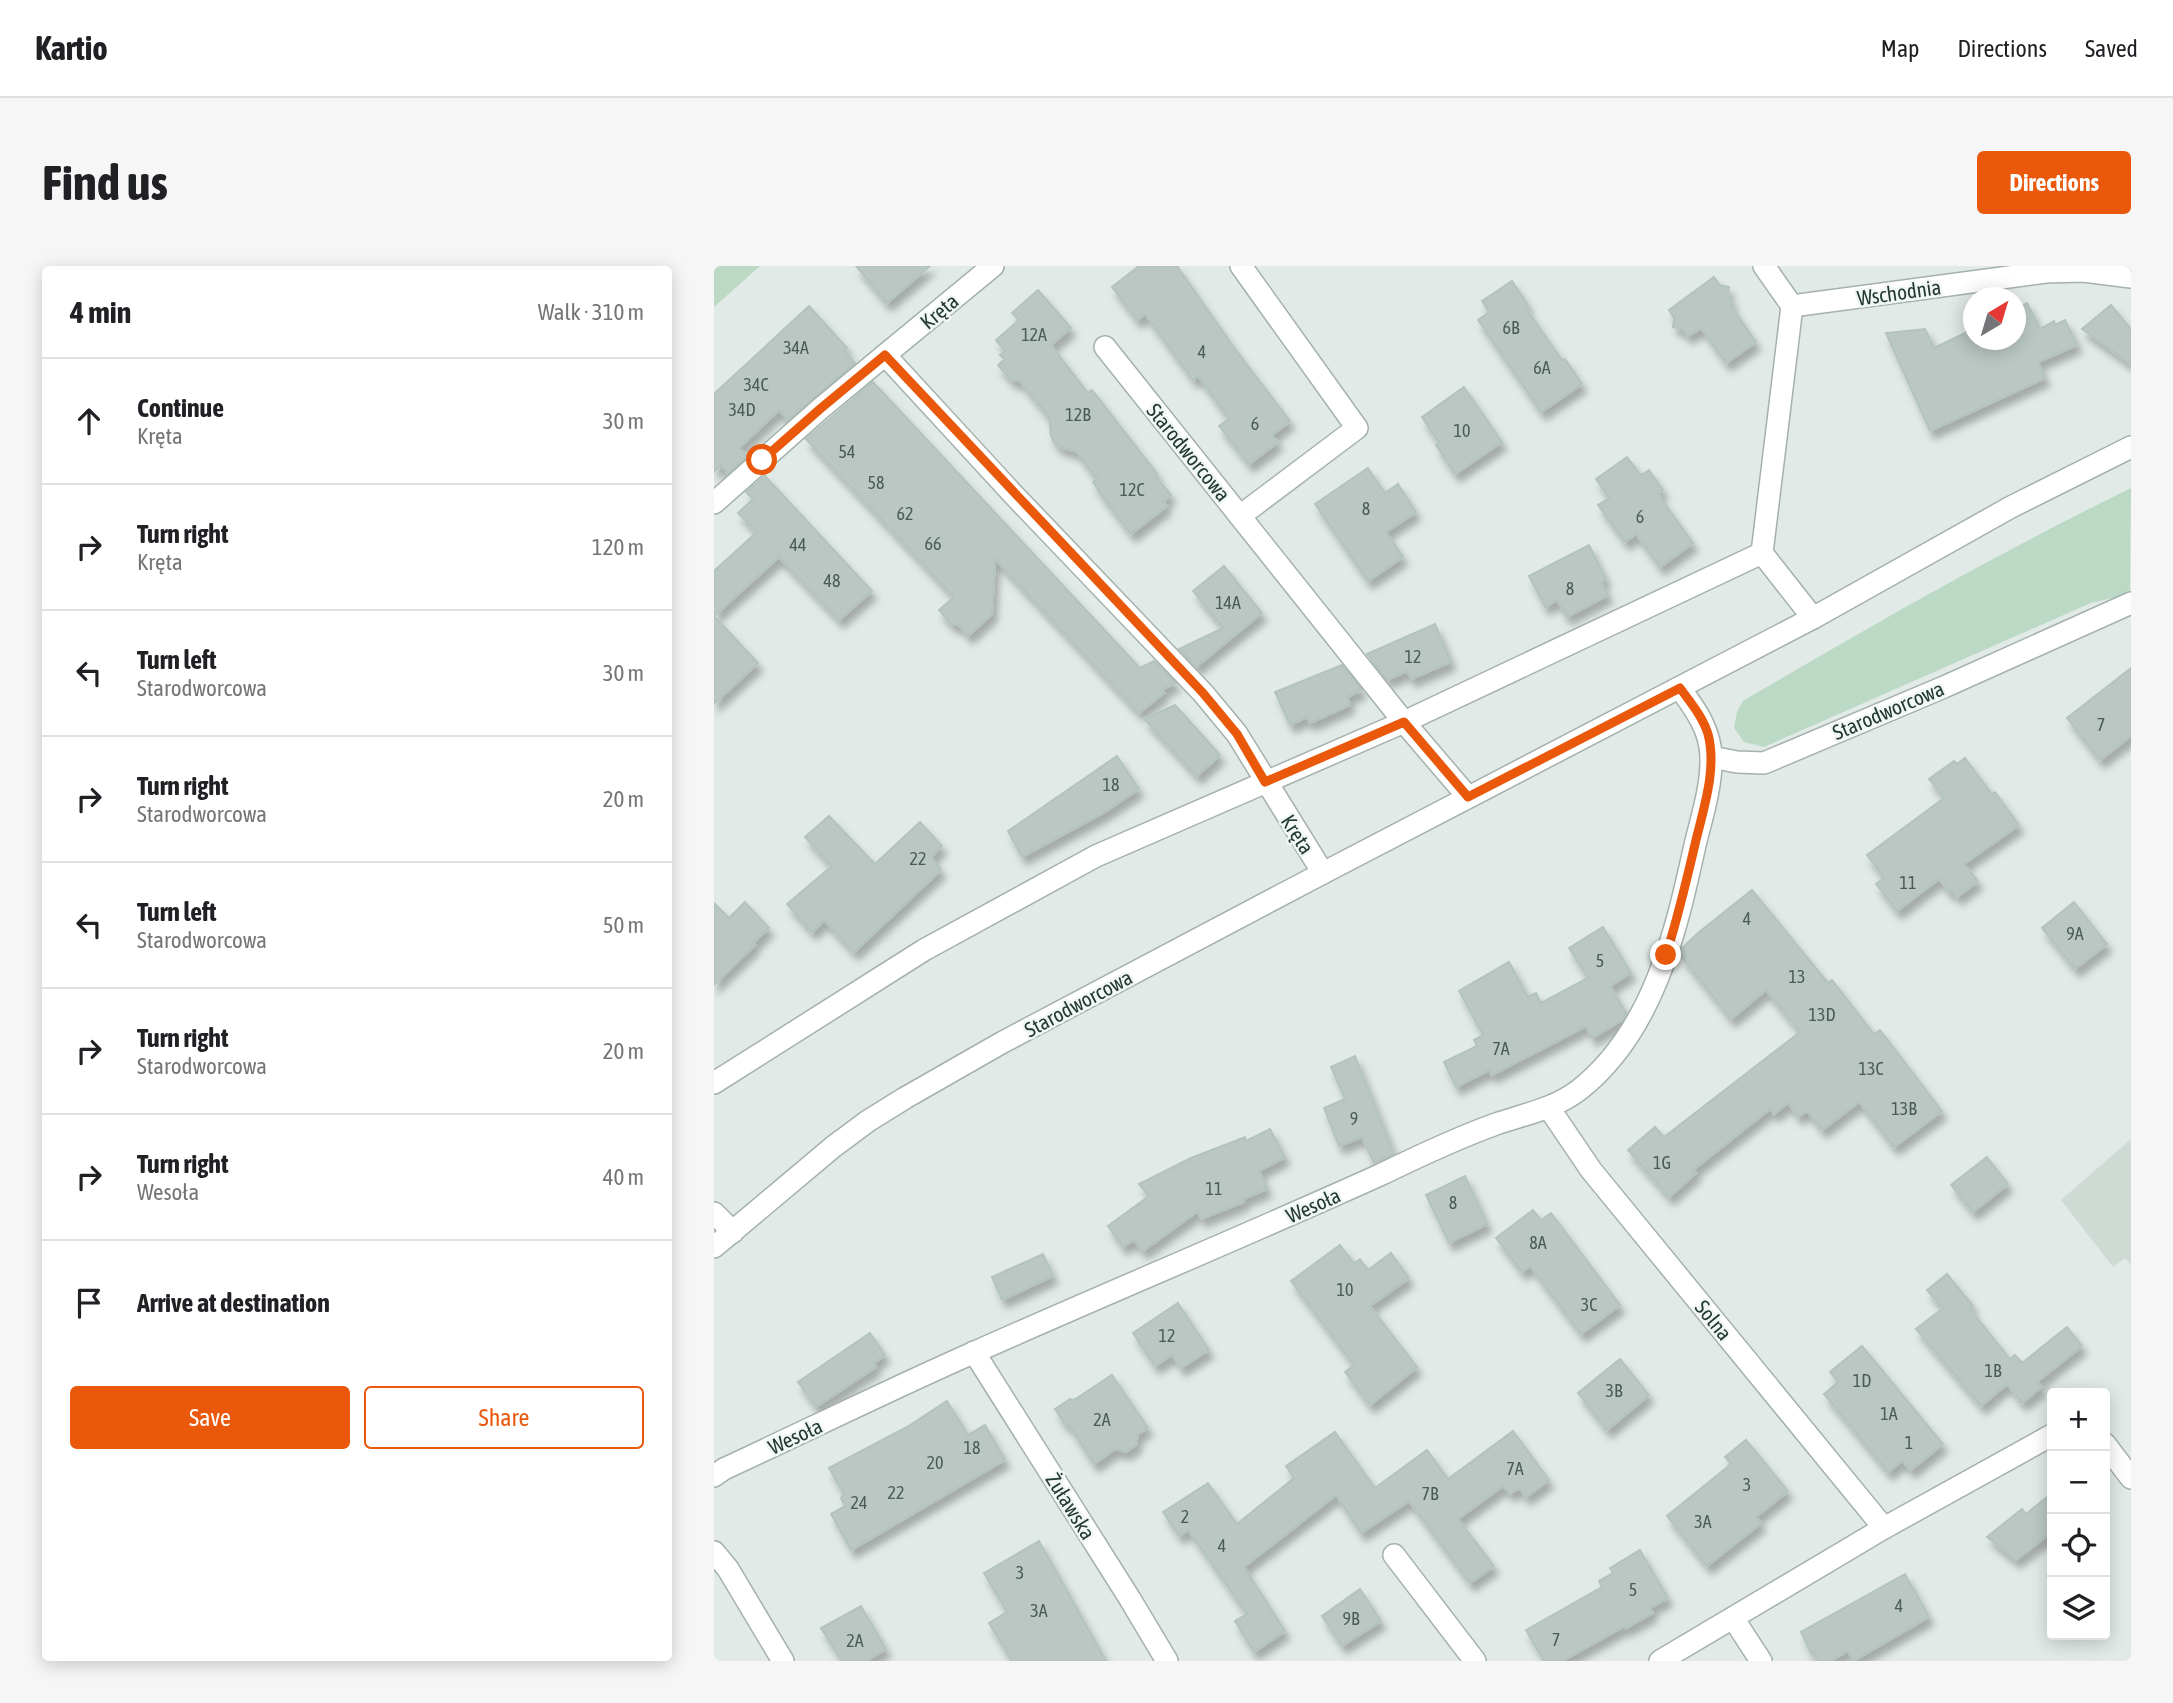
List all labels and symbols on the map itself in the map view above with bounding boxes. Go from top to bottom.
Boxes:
street label: Wschodnia [1855,274,1943,310]
north arrow [1963,287,2026,350]
street label: Kręta [915,288,963,334]
house number: 6B [1503,317,1520,338]
house number: 12A [1021,324,1047,345]
house number: 34A [783,337,809,358]
house number: 4 [1198,341,1206,362]
house number: 6A [1533,357,1551,378]
house number: 34C [743,374,769,395]
street label: Starodworcowa [1142,398,1236,506]
house number: 34D [729,399,756,420]
house number: 12B [1065,404,1091,425]
house number: 6 [1251,413,1259,434]
house number: 10 [1454,420,1470,441]
house number: 54 [839,441,855,462]
route start [746,444,777,475]
house number: 58 [868,472,884,493]
house number: 12C [1119,479,1145,500]
house number: 8 [1362,498,1370,519]
house number: 62 [897,503,913,524]
house number: 6 [1636,506,1644,527]
house number: 66 [925,533,941,554]
house number: 44 [790,534,806,555]
house number: 48 [824,570,840,591]
house number: 8 [1566,578,1574,599]
house number: 14A [1215,592,1241,613]
house number: 12 [1405,646,1421,667]
street label: Starodworcowa [1829,676,1947,744]
house number: 7 [2097,714,2105,735]
house number: 18 [1103,774,1119,795]
street label: Kręta [1277,810,1319,858]
house number: 22 [910,848,926,869]
house number: 11 [1900,872,1916,893]
house number: 4 [1743,908,1751,929]
house number: 9A [2066,923,2084,944]
route end [1650,939,1681,970]
house number: 5 [1596,950,1604,971]
street label: Starodworcowa [1020,965,1136,1041]
house number: 13 [1789,966,1805,987]
house number: 13D [1809,1004,1836,1025]
house number: 7A [1492,1038,1510,1059]
house number: 13C [1858,1058,1884,1079]
house number: 13B [1891,1098,1917,1119]
house number: 9 [1350,1108,1358,1129]
house number: 1G [1653,1152,1671,1173]
house number: 11 [1206,1178,1222,1199]
street label: Wesoła [1282,1182,1344,1228]
house number: 8 [1449,1192,1457,1213]
house number: 8A [1529,1232,1547,1253]
house number: 10 [1337,1279,1353,1300]
house number: 3C [1581,1294,1597,1315]
street label: Solna [1691,1295,1737,1345]
house number: 12 [1159,1325,1175,1346]
house number: 1B [1985,1360,2002,1381]
house number: 1D [1853,1370,1871,1391]
house number: 3B [1606,1380,1623,1401]
house number: 1A [1880,1403,1898,1424]
house number: 2A [1093,1409,1111,1430]
street label: Wesoła [764,1413,826,1459]
house number: 1 [1905,1432,1913,1453]
house number: 18 [964,1437,980,1458]
house number: 20 [927,1452,943,1473]
house number: 7A [1506,1458,1524,1479]
street label: Żuławska [1041,1468,1101,1544]
house number: 3 [1743,1474,1751,1495]
house number: 22 [888,1482,904,1503]
house number: 7B [1422,1483,1439,1504]
house number: 24 [851,1492,867,1513]
house number: 2 [1181,1506,1189,1527]
house number: 3A [1694,1511,1712,1532]
house number: 4 [1218,1535,1226,1556]
house number: 3 [1016,1562,1024,1583]
house number: 5 [1629,1579,1637,1600]
house number: 4 [1895,1595,1903,1616]
house number: 3A [1030,1600,1048,1621]
house number: 9B [1343,1608,1360,1629]
house number: 7 [1552,1629,1560,1650]
house number: 2A [846,1630,864,1651]

